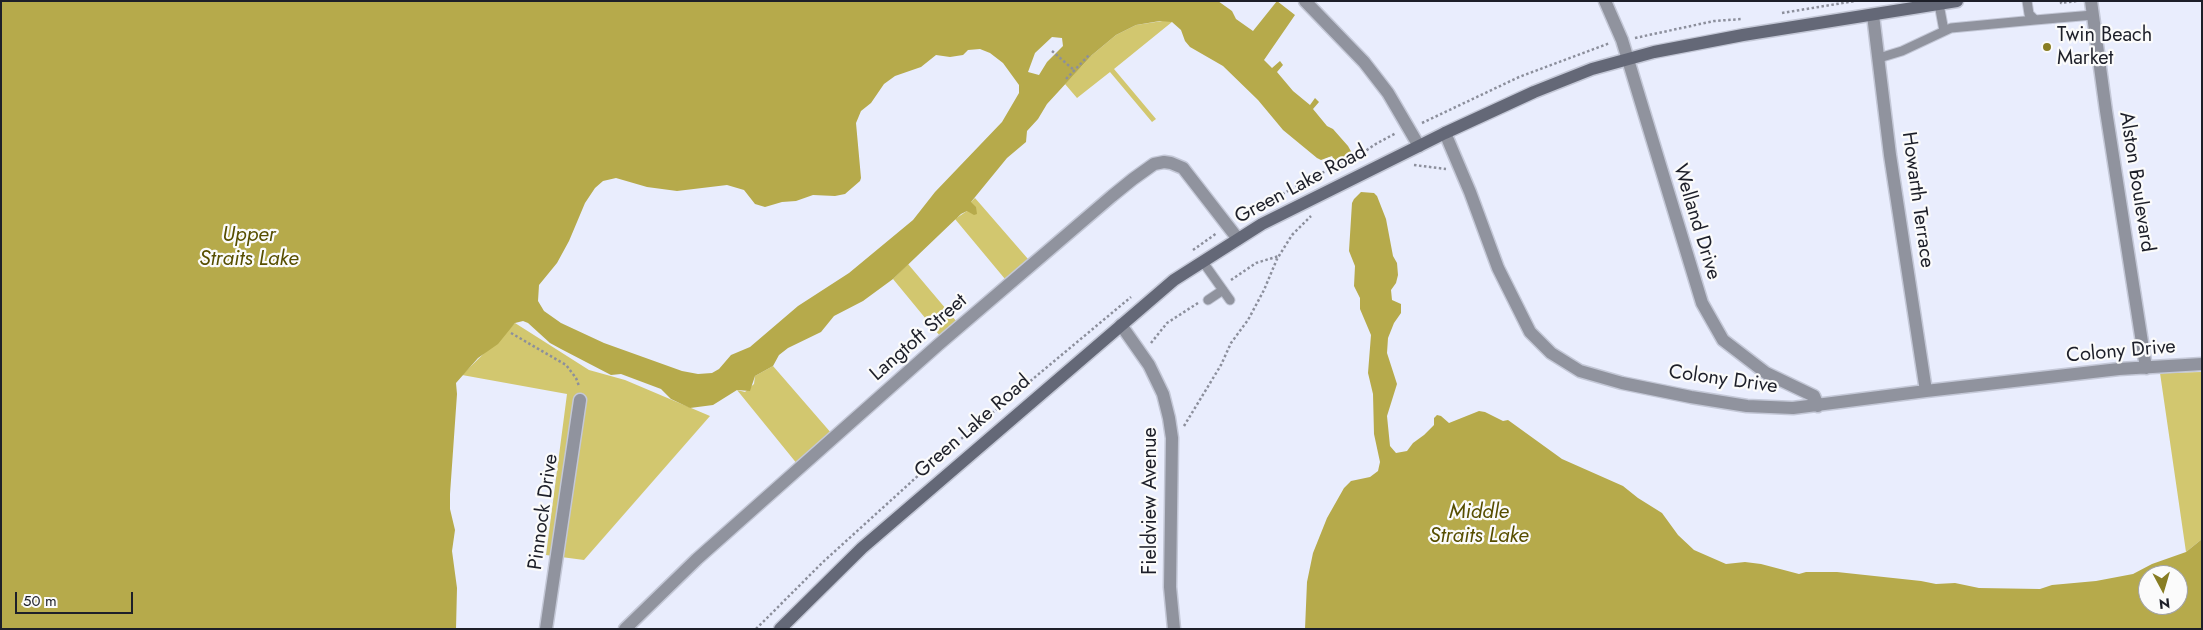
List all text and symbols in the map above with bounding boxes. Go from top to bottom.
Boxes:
place label: Twin Beach Market [2057,24,2152,71]
marker: Twin Beach Market [2041,41,2053,53]
street label: Alston Boulevard [2113,110,2159,254]
street label: Howarth Terrace [1896,130,1938,270]
street label: Green Lake Road [1231,140,1371,230]
street label: Welland Drive [1667,161,1725,283]
water label: Upper Straits Lake [199,223,299,273]
street label: Langtoft Street [866,289,972,387]
street label: Colony Drive [2065,335,2177,369]
street label: Colony Drive [1667,360,1779,400]
street label: Green Lake Road [910,370,1036,484]
street label: Fieldview Avenue [1139,427,1163,575]
street label: Pinnock Drive [524,452,564,572]
water label: Middle Straits Lake [1429,500,1529,550]
north arrow [2138,565,2188,615]
scale bar [18,582,135,614]
text: 50 m [23,590,57,612]
text: N [2158,593,2171,614]

